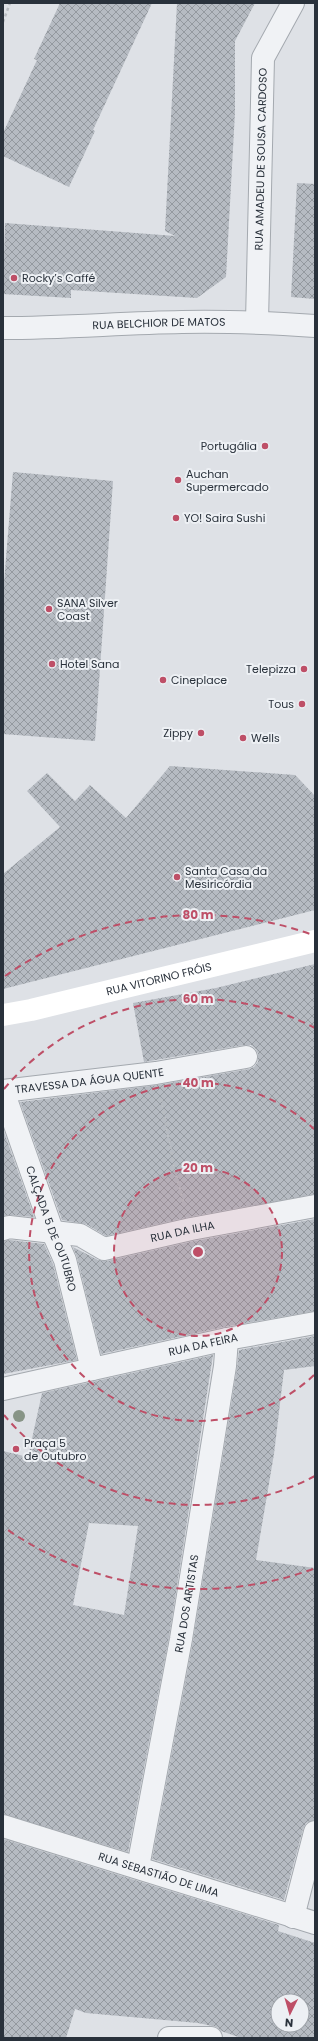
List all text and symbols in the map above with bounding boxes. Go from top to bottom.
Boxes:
street label: RUA AMADEU DE SOUSA CARDOSO [251,67,271,250]
place label: Rocky’s Caffé [22,270,96,286]
marker: Rocky’s Caffé [9,273,19,283]
street label: RUA BELCHIOR DE MATOS [92,314,226,333]
place label: Portugália [201,438,257,454]
marker: Portugália [260,441,270,451]
place label: Auchan Supermercado [186,466,269,495]
marker: Auchan Supermercado [173,475,183,485]
place label: YO! Saira Sushi [184,510,266,526]
marker: YO! Saira Sushi [171,513,181,523]
place label: SANA Silver Coast [57,595,118,624]
marker: SANA Silver Coast [44,604,54,614]
place label: Hotel Sana [60,656,120,672]
marker: Hotel Sana [47,659,57,669]
place label: Telepizza [246,661,296,677]
marker: Telepizza [299,664,309,674]
place label: Cineplace [171,672,227,688]
marker: Cineplace [158,675,168,685]
place label: Tous [268,696,294,712]
marker: Tous [297,699,307,709]
place label: Zippy [163,725,194,741]
marker: Zippy [196,728,206,738]
place label: Wells [251,730,280,746]
marker: Wells [238,733,248,743]
place label: Santa Casa da Mesiricórdia [185,863,267,892]
marker: Santa Casa da Mesiricórdia [172,872,182,882]
text: 80 m [183,906,214,923]
street label: RUA VITORINO FRÓIS [104,958,213,999]
text: 60 m [183,990,214,1007]
street label: TRAVESSA DA ÁGUA QUENTE [14,1064,165,1098]
text: 40 m [182,1074,214,1091]
text: 20 m [183,1159,213,1176]
street label: CALÇADA 5 DE OUTUBRO [22,1164,81,1294]
street label: RUA DA ILHA [149,1217,216,1246]
centre of rings [191,1245,205,1259]
street label: RUA DA FEIRA [167,1329,240,1360]
place label: Praça 5 de Outubro [24,1435,87,1464]
marker: Praça 5 de Outubro [11,1444,21,1454]
street label: RUA DOS ARTISTAS [171,1553,203,1654]
street label: RUA SEBASTIÃO DE LIMA [96,1848,222,1901]
north arrow [270,1993,310,2033]
text: N [284,2015,294,2031]

